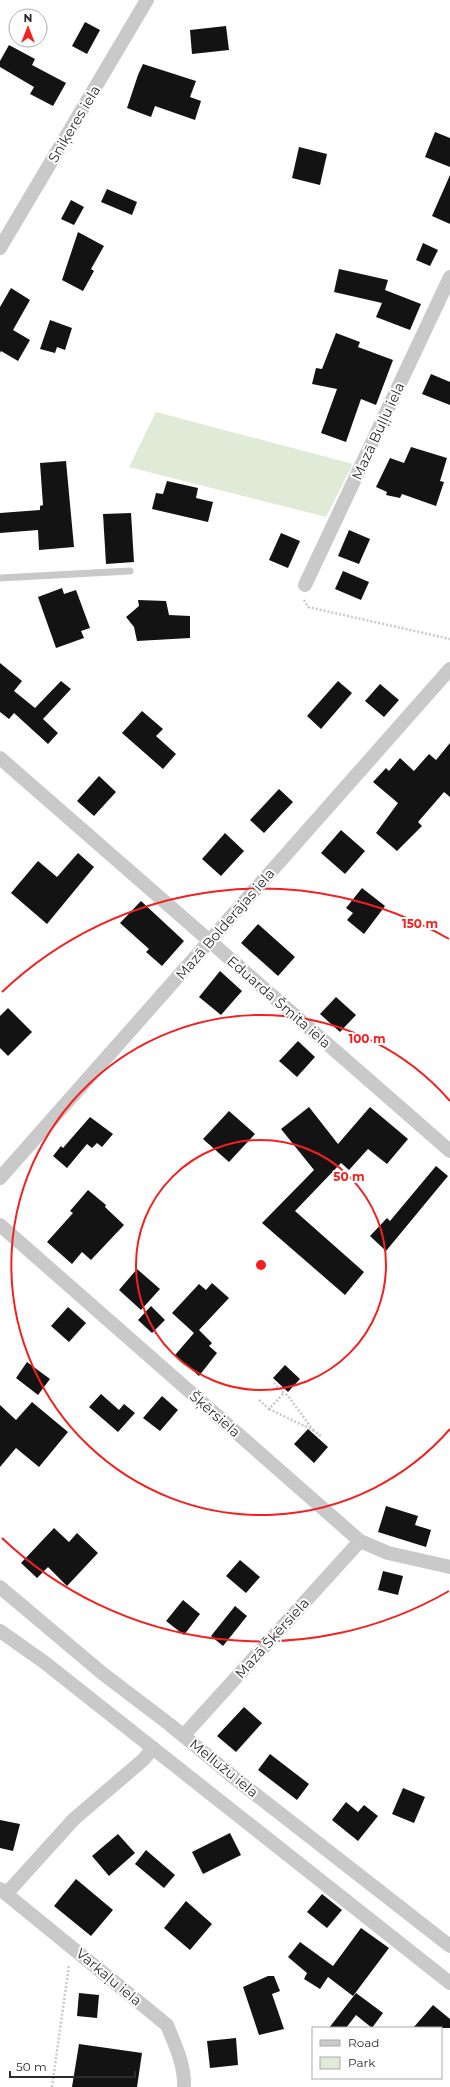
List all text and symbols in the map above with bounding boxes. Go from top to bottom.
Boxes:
north arrow [8,8,48,48]
text: N [24,11,32,25]
street label: Sniķeres iela [44,82,105,166]
street label: Mazā Buļļu iela [348,379,409,483]
street label: Mazā Bolderājas iela [172,865,278,983]
text: 150 m [402,916,438,931]
street label: Eduarda Šmita iela [223,952,335,1052]
text: 100 m [349,1031,385,1046]
text: 50 m [333,1169,365,1184]
centre of rings [254,1258,268,1272]
street label: Šķērsiela [185,1387,244,1442]
street label: Mazā Šķērsiela [231,1594,314,1683]
street label: Mellužu iela [186,1735,262,1801]
street label: Varkaļu iela [72,1944,146,2010]
legend [312,2027,442,2079]
text: Road [348,2035,379,2050]
scale bar [10,2053,135,2079]
text: Park [348,2055,376,2070]
text: 50 m [16,2059,47,2074]

